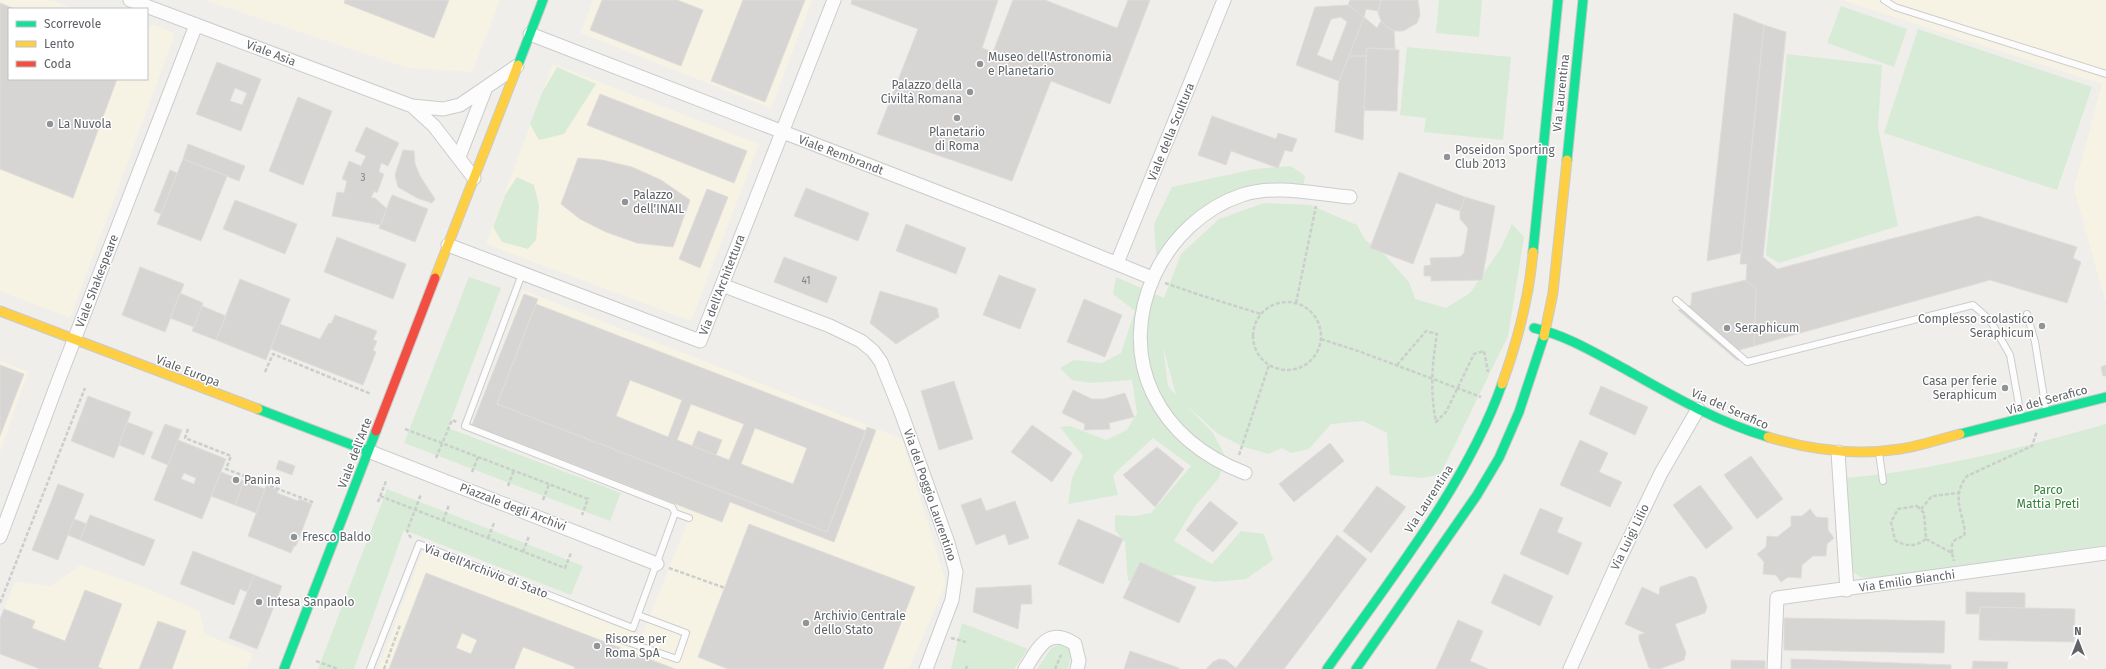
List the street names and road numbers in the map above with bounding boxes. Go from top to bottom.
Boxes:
street label: Viale Asia [244,37,298,69]
street label: Via Laurentina [1550,53,1572,133]
street label: Viale della Scultura [1145,81,1197,183]
street label: Viale Rembrandt [797,132,886,178]
street label: Viale Shakespeare [73,232,121,330]
street label: Via dell'Architettura [696,233,748,337]
street label: Viale Europa [154,352,222,390]
street label: Via del Serafico [2005,382,2089,418]
street label: Via del Serafico [1689,386,1771,432]
street label: Viale dell'Arte [335,416,375,490]
street label: Via del Poggio Laurentino [901,427,959,563]
street label: Via Laurentina [1402,462,1456,536]
street label: Piazzale degli Archivi [458,480,568,534]
street label: Via Luigi Lilio [1608,502,1652,572]
street label: Via dell'Archivio di Stato [422,541,550,601]
street label: Via Emilio Bianchi [1858,567,1956,595]

